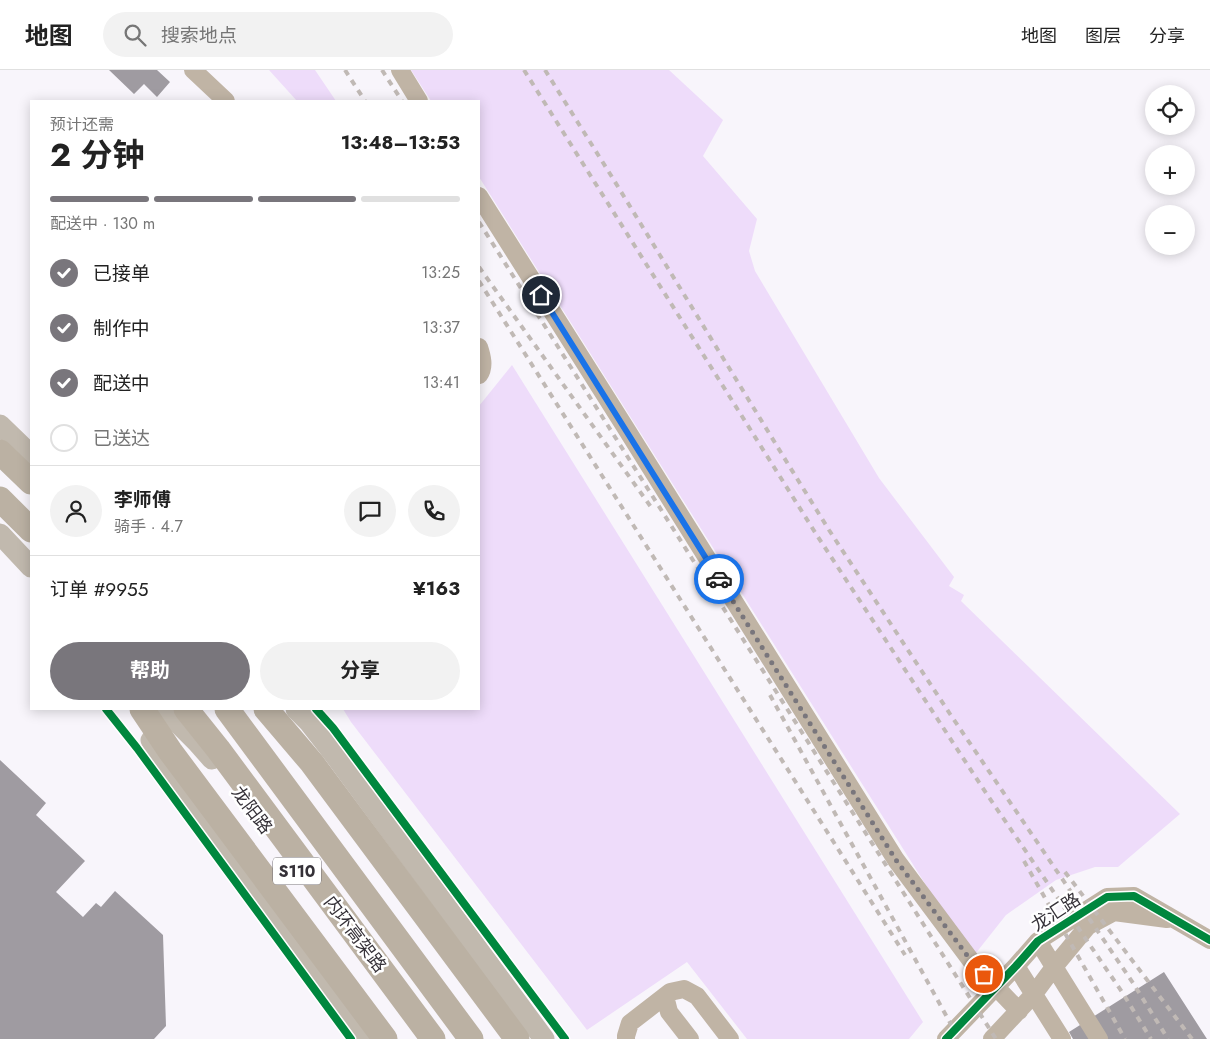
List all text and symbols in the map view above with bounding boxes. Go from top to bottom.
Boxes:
search box [103,12,453,57]
text: 地图 [25,18,73,53]
icon: search [121,21,149,49]
text: 搜索地点 [161,22,237,49]
text: 地图 [1021,23,1057,49]
text: 图层 [1085,23,1121,49]
text: 分享 [1149,23,1185,49]
map controls [1145,85,1195,255]
button: locate [1145,85,1195,135]
text: 预计还需 [50,113,114,136]
text: 13:48–13:53 [341,129,460,156]
text: 2 分钟 [50,132,145,178]
button: + [1145,145,1195,195]
button: − [1145,205,1195,255]
text: 配送中 · 130 m [50,212,155,235]
icon: check [50,259,78,287]
text: 已接单 [93,260,150,287]
text: 13:25 [421,261,460,284]
pin [520,274,562,316]
icon: home [527,281,555,309]
icon: check [50,314,78,342]
text: 制作中 [93,315,150,342]
text: 13:37 [422,316,460,339]
icon: check [50,369,78,397]
text: 配送中 [93,370,150,397]
text: 13:41 [423,371,460,394]
text: 已送达 [93,425,150,452]
button: person [50,485,102,537]
button: chat [344,485,396,537]
button: phone [408,485,460,537]
text: 李师傅 [114,486,171,513]
text: 骑手 · 4.7 [114,515,183,538]
courier [694,554,744,604]
icon: car [705,565,733,593]
text: ¥163 [413,575,460,602]
text: 订单 #9955 [50,576,149,603]
button: 帮助 [50,642,250,700]
button: 分享 [260,642,460,700]
street label: 龙阳路 [225,781,279,839]
road number: S110 [273,858,321,884]
street label: 龙汇路 [1026,886,1086,938]
street label: 内环高架路 [318,890,392,978]
pin [963,953,1005,995]
icon: bag [970,960,998,988]

